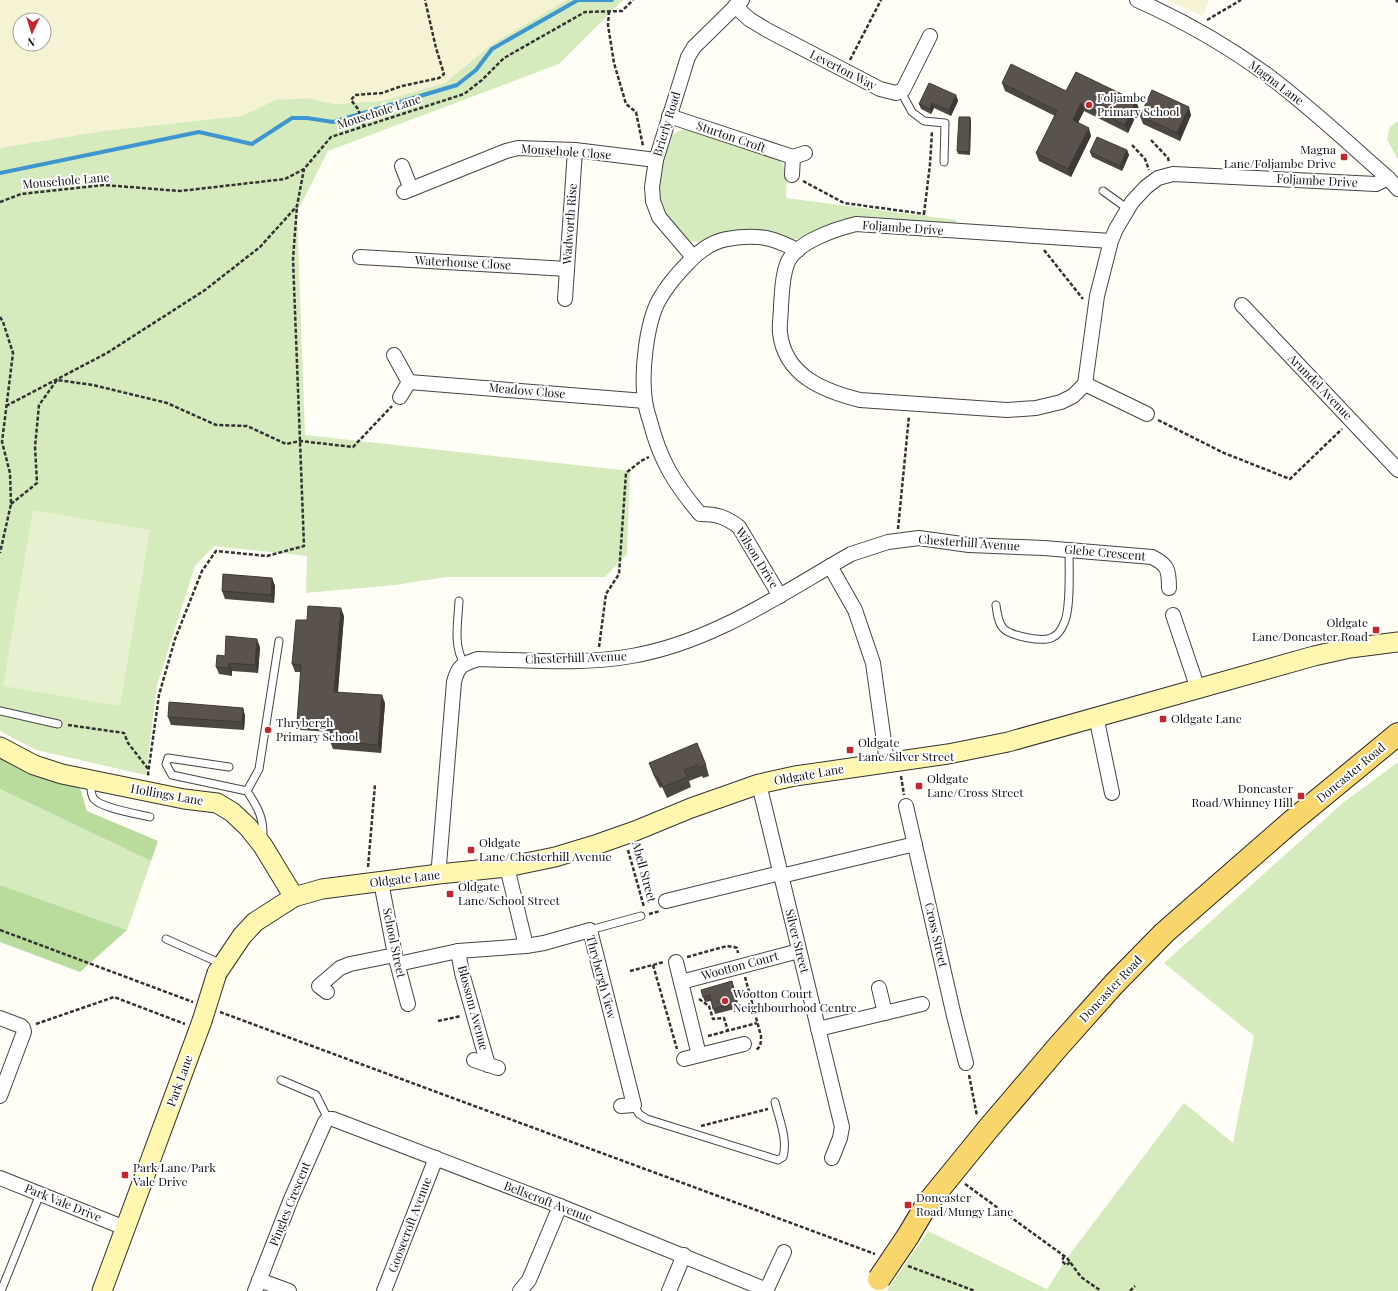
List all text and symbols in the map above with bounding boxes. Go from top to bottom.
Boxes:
north arrow [12,12,52,52]
text: N [27,35,36,50]
street label: Leverton Way [807,45,880,93]
street label: Magna Lane [1246,56,1307,108]
street label: Brierly Road [649,89,683,158]
place label: Foljambe Primary School [1097,89,1180,119]
street label: Mousehole Lane [335,90,423,132]
marker: Foljambe Primary School [1084,100,1094,110]
street label: Sturton Croft [695,117,769,156]
street label: Mousehole Close [520,140,612,162]
place label: Magna Lane/Foljambe Drive [1224,141,1336,171]
marker: Magna Lane/Foljambe Drive [1339,152,1349,162]
street label: Mousehole Lane [22,168,110,192]
street label: Foljambe Drive [1276,170,1358,190]
street label: Wadworth Rise [558,183,580,266]
street label: Foljambe Drive [862,216,944,238]
street label: Waterhouse Close [414,251,512,273]
street label: Arundel Avenue [1285,349,1356,423]
street label: Meadow Close [488,379,566,401]
street label: Wilson Drive [732,523,783,591]
street label: Chesterhill Avenue [918,530,1020,554]
street label: Glebe Crescent [1064,540,1147,564]
place label: Oldgate Lane/Doncaster Road [1252,614,1368,644]
marker: Oldgate Lane/Doncaster Road [1371,625,1381,635]
street label: Chesterhill Avenue [525,647,627,667]
place label: Oldgate Lane [1171,710,1242,726]
place label: Thrybergh Primary School [276,714,359,744]
marker: Oldgate Lane [1158,714,1168,724]
marker: Thrybergh Primary School [263,725,273,735]
place label: Oldgate Lane/Silver Street [858,734,955,764]
street label: Doncaster Road [1313,739,1388,806]
marker: Oldgate Lane/Silver Street [845,745,855,755]
street label: Oldgate Lane [773,760,845,788]
place label: Oldgate Lane/Cross Street [927,770,1024,800]
street label: Hollings Lane [130,780,205,808]
place label: Doncaster Road/Whinney Hill [1191,780,1294,810]
marker: Oldgate Lane/Cross Street [914,781,924,791]
marker: Doncaster Road/Whinney Hill [1296,791,1306,801]
place label: Oldgate Lane/Chesterhill Avenue [479,834,612,864]
street label: Abell Street [629,839,661,905]
marker: Oldgate Lane/Chesterhill Avenue [466,845,476,855]
street label: Oldgate Lane [369,866,441,890]
place label: Oldgate Lane/School Street [458,878,561,908]
marker: Oldgate Lane/School Street [445,889,455,899]
street label: Cross Street [922,901,952,969]
street label: School Street [380,906,410,980]
street label: Silver Street [782,907,814,975]
street label: Thrybergh View [583,933,621,1021]
street label: Wootton Court [698,947,781,983]
street label: Doncaster Road [1075,952,1145,1025]
street label: Blossom Avenue [455,963,493,1052]
place label: Wootton Court Neighbourhood Centre [732,985,857,1015]
marker: Wootton Court Neighbourhood Centre [720,996,730,1006]
street label: Park Lane [162,1053,196,1109]
street label: Pingles Crescent [265,1158,314,1248]
place label: Park Lane/Park Vale Drive [132,1159,216,1189]
marker: Park Lane/Park Vale Drive [120,1170,130,1180]
street label: Goosecroft Avenue [384,1175,435,1275]
street label: Bellscroft Avenue [502,1177,595,1225]
street label: Park Vale Drive [23,1179,104,1225]
place label: Doncaster Road/Mungy Lane [916,1189,1013,1219]
marker: Doncaster Road/Mungy Lane [903,1200,913,1210]

